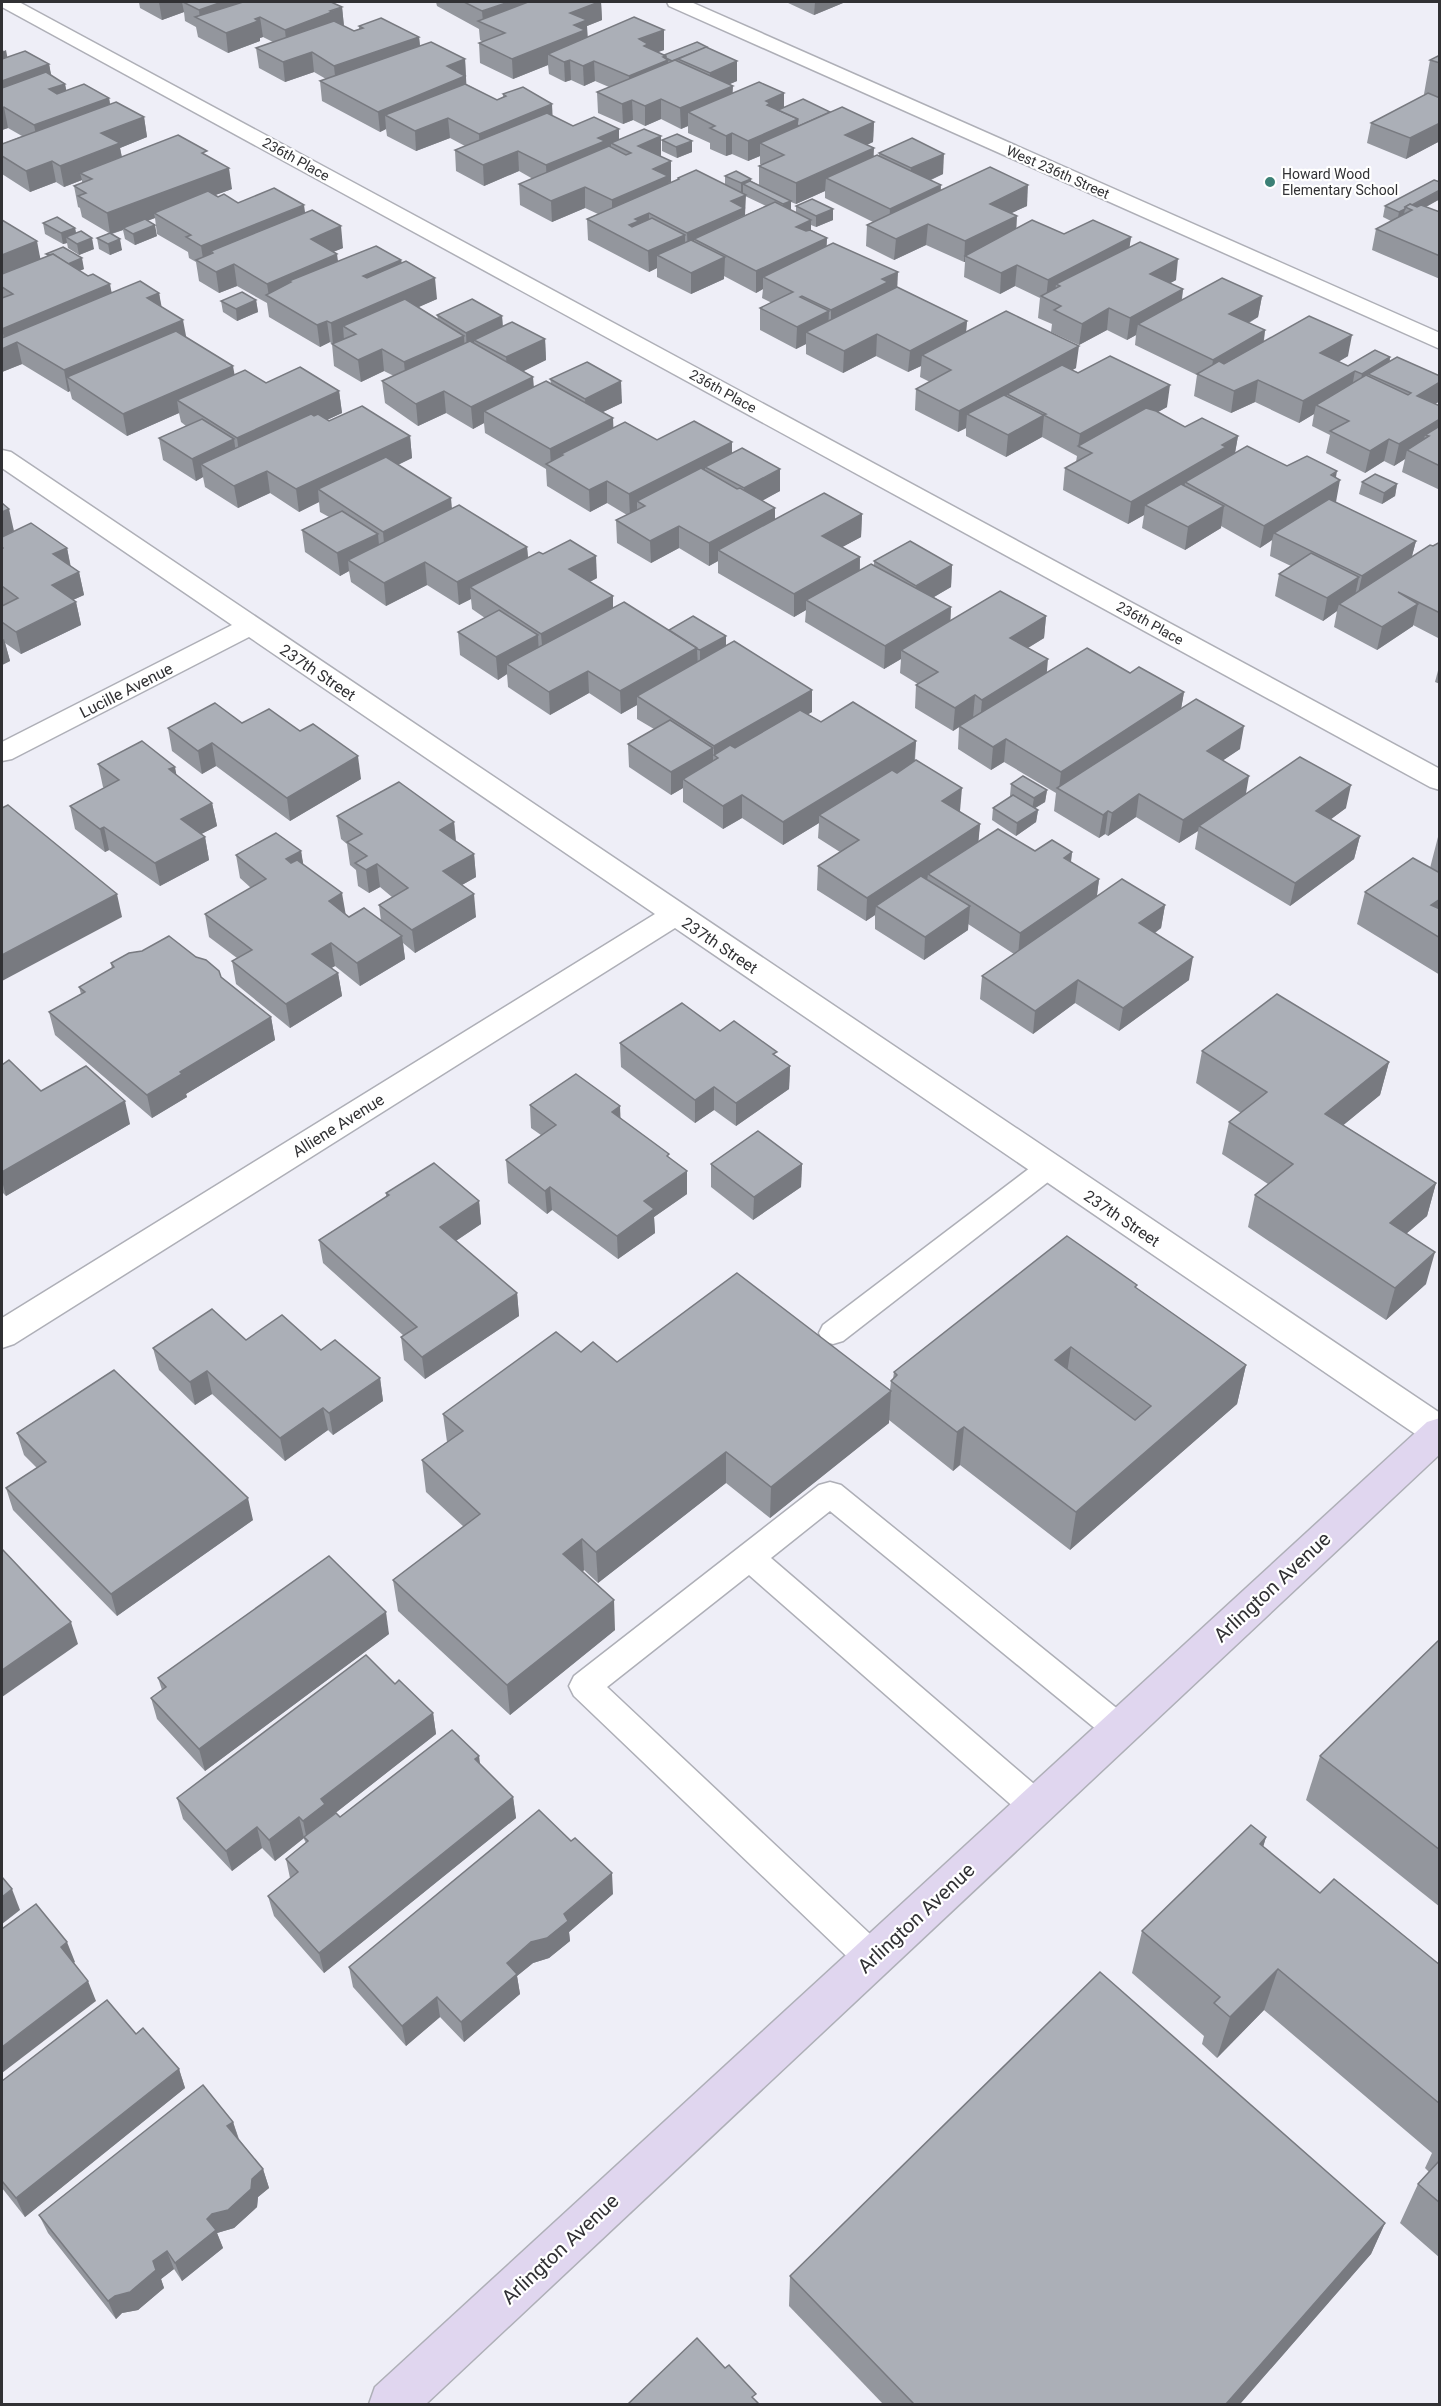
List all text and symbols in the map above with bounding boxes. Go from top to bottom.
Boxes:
street label: 236th Place [260,134,332,184]
street label: West 236th Street [1004,142,1112,202]
place label: Howard Wood Elementary School [1282,166,1398,198]
marker: Howard Wood Elementary School [1263,175,1277,189]
street label: 236th Place [687,366,759,416]
street label: 236th Place [1114,598,1186,648]
street label: 237th Street [276,640,359,705]
street label: Lucille Avenue [77,659,176,722]
street label: 237th Street [678,913,761,978]
street label: Alliene Avenue [289,1090,387,1161]
street label: 237th Street [1080,1186,1163,1251]
street label: Arlington Avenue [1209,1527,1335,1647]
street label: Arlington Avenue [853,1858,979,1978]
street label: Arlington Avenue [497,2189,623,2309]

